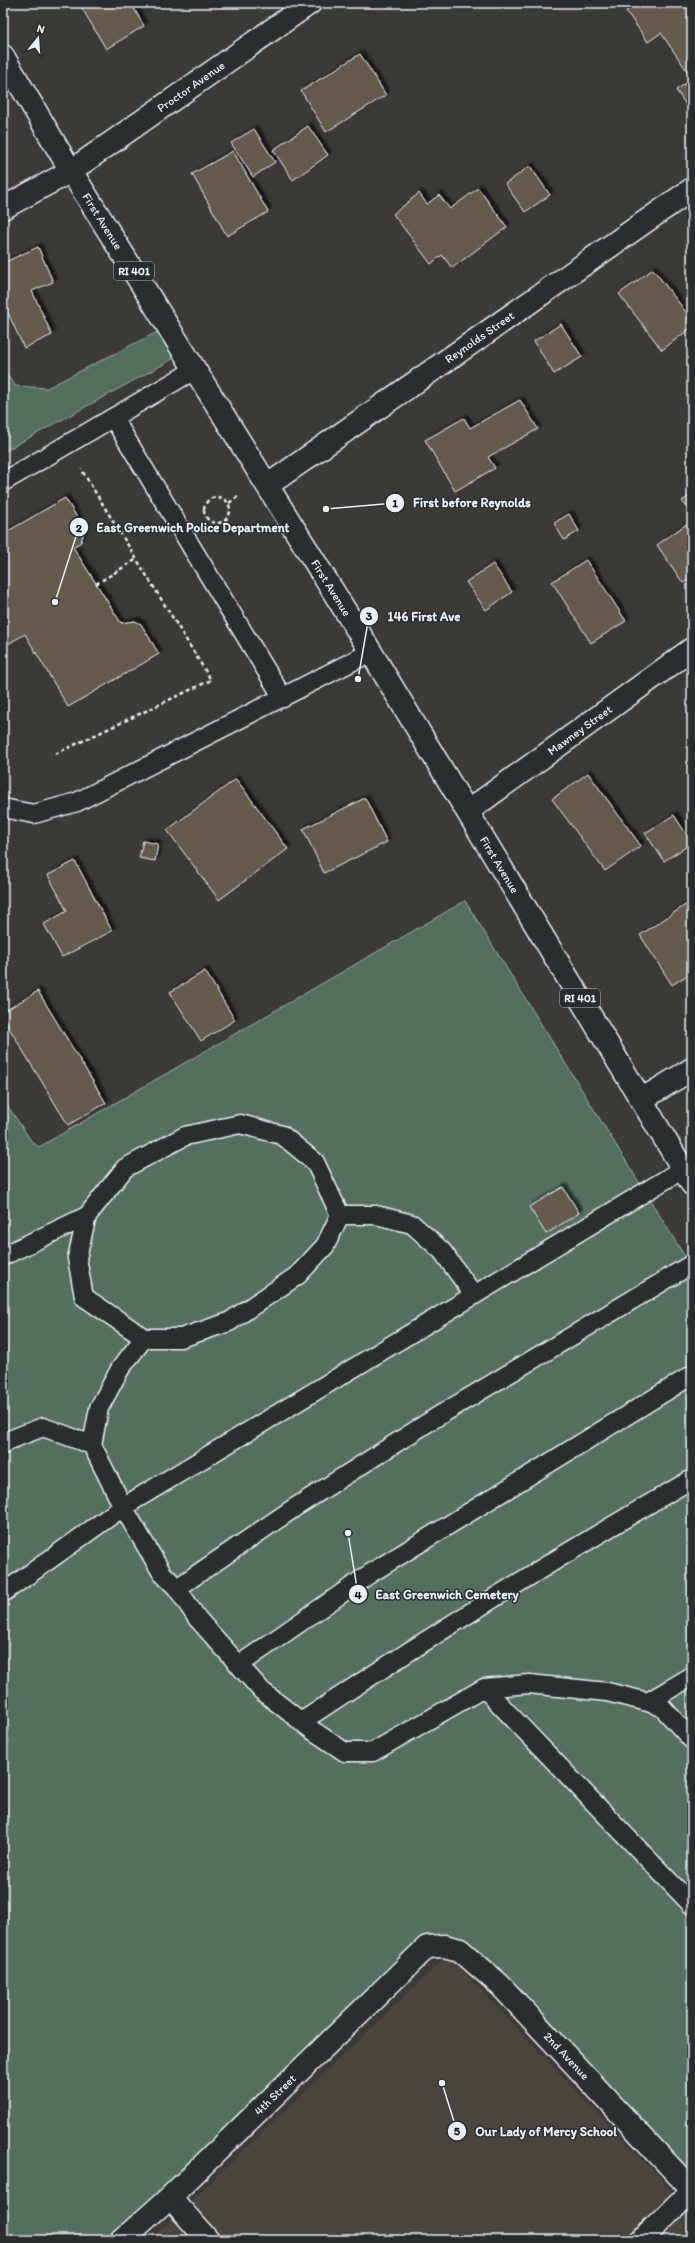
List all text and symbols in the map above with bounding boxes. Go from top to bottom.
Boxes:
north arrow [18,18,58,58]
text: N [35,22,46,36]
street label: Proctor Avenue [154,58,228,115]
street label: First Avenue [80,190,125,252]
road number: RI 401 [114,262,154,280]
street label: Reynolds Street [442,308,517,366]
callout: First before Reynolds [385,490,539,515]
text: First before Reynolds [413,495,531,511]
text: 1 [392,496,398,510]
callout: East Greenwich Police Department [69,515,297,540]
text: East Greenwich Police Department [96,520,290,536]
text: 2 [76,521,83,535]
street label: First Avenue [308,557,354,619]
callout: 146 First Ave [359,604,468,629]
text: 3 [366,609,373,623]
text: 146 First Ave [388,609,460,624]
street label: Mawney Street [545,702,615,758]
street label: First Avenue [477,834,522,896]
road number: RI 401 [560,989,600,1007]
callout: East Greenwich Cemetery [348,1582,527,1607]
text: East Greenwich Cemetery [375,1587,520,1603]
text: 4 [354,1588,362,1602]
street label: 2nd Avenue [541,2029,592,2083]
street label: 4th Street [251,2071,299,2118]
callout: Our Lady of Mercy School [447,2119,625,2144]
text: 5 [454,2124,461,2138]
text: Our Lady of Mercy School [475,2124,617,2140]

